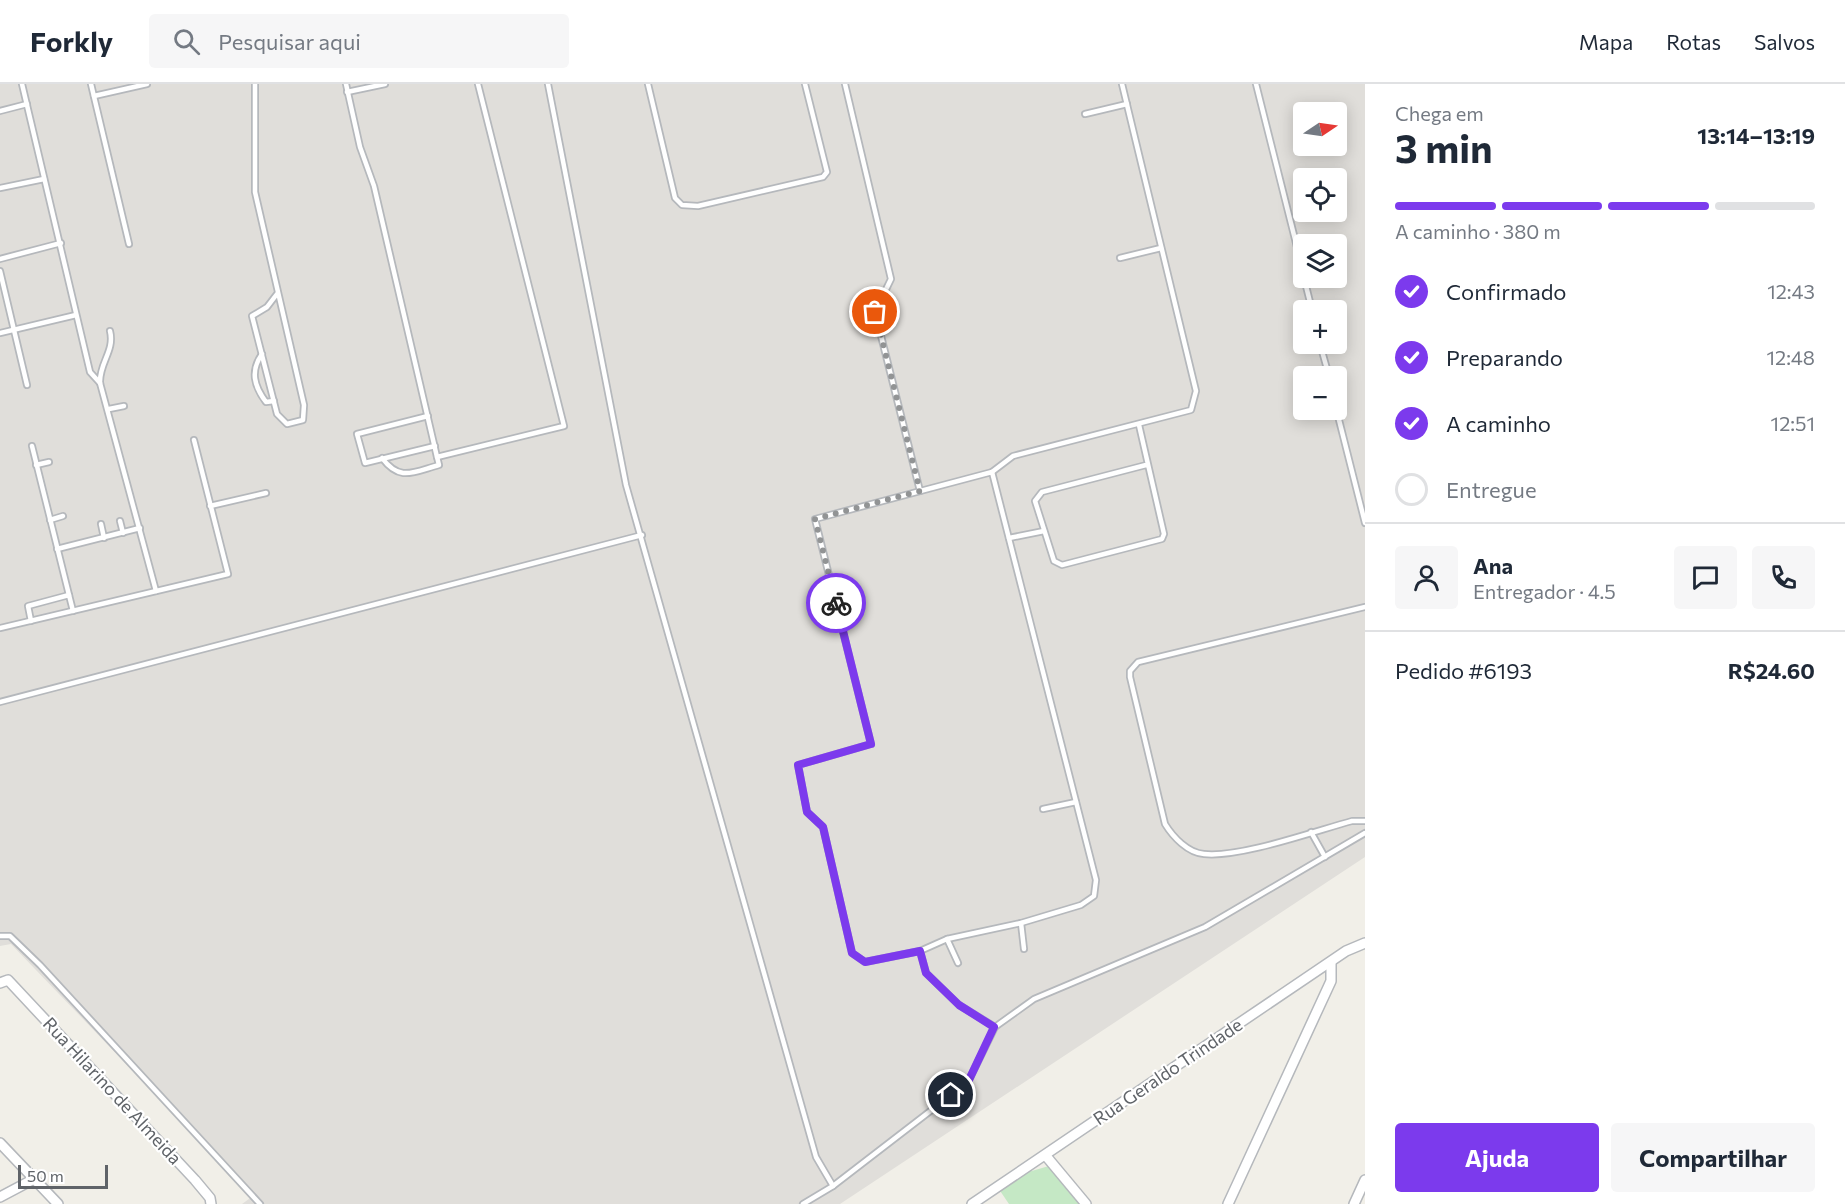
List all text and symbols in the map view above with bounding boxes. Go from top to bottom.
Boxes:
search box [149,14,569,68]
text: Forkly [30,24,113,58]
icon: search [170,25,203,58]
text: Pesquisar aqui [218,28,361,55]
text: Mapa [1579,29,1633,54]
text: Rotas [1666,29,1721,54]
text: Salvos [1754,29,1815,54]
text: Chega em [1395,101,1484,125]
north arrow [1293,102,1347,156]
map controls [1293,102,1347,420]
text: 13:14–13:19 [1697,122,1815,149]
text: 3 min [1395,123,1493,171]
button: locate [1293,168,1347,222]
text: A caminho · 380 m [1395,219,1561,243]
button: layers [1293,234,1347,288]
icon: check [1395,275,1428,308]
text: Confirmado [1446,278,1567,305]
text: 12:43 [1767,279,1815,303]
pin [849,286,900,337]
icon: bag [858,295,891,328]
button: + [1293,300,1347,354]
icon: check [1395,341,1428,374]
text: Preparando [1446,344,1563,371]
text: 12:48 [1767,345,1815,369]
button: − [1293,366,1347,420]
icon: check [1395,407,1428,440]
text: A caminho [1446,410,1551,437]
text: 12:51 [1771,411,1815,435]
text: Entregue [1446,476,1537,503]
button: person [1395,546,1458,609]
button: chat [1674,546,1737,609]
button: phone [1752,546,1815,609]
text: Ana [1473,552,1513,579]
courier [806,573,866,633]
text: Entregador · 4.5 [1473,579,1616,603]
icon: bike [820,587,853,620]
text: Pedido #6193 [1395,657,1532,684]
text: R$24.60 [1728,657,1815,684]
street label: Rua Hilarino de Almeida [39,1012,187,1168]
street label: Rua Geraldo Trindade [1089,1013,1246,1129]
pin [925,1069,976,1120]
icon: home [934,1078,967,1111]
button: Ajuda [1395,1123,1599,1192]
button: Compartilhar [1611,1123,1815,1192]
scale bar [18,1162,108,1190]
text: 50 m [27,1166,64,1185]

